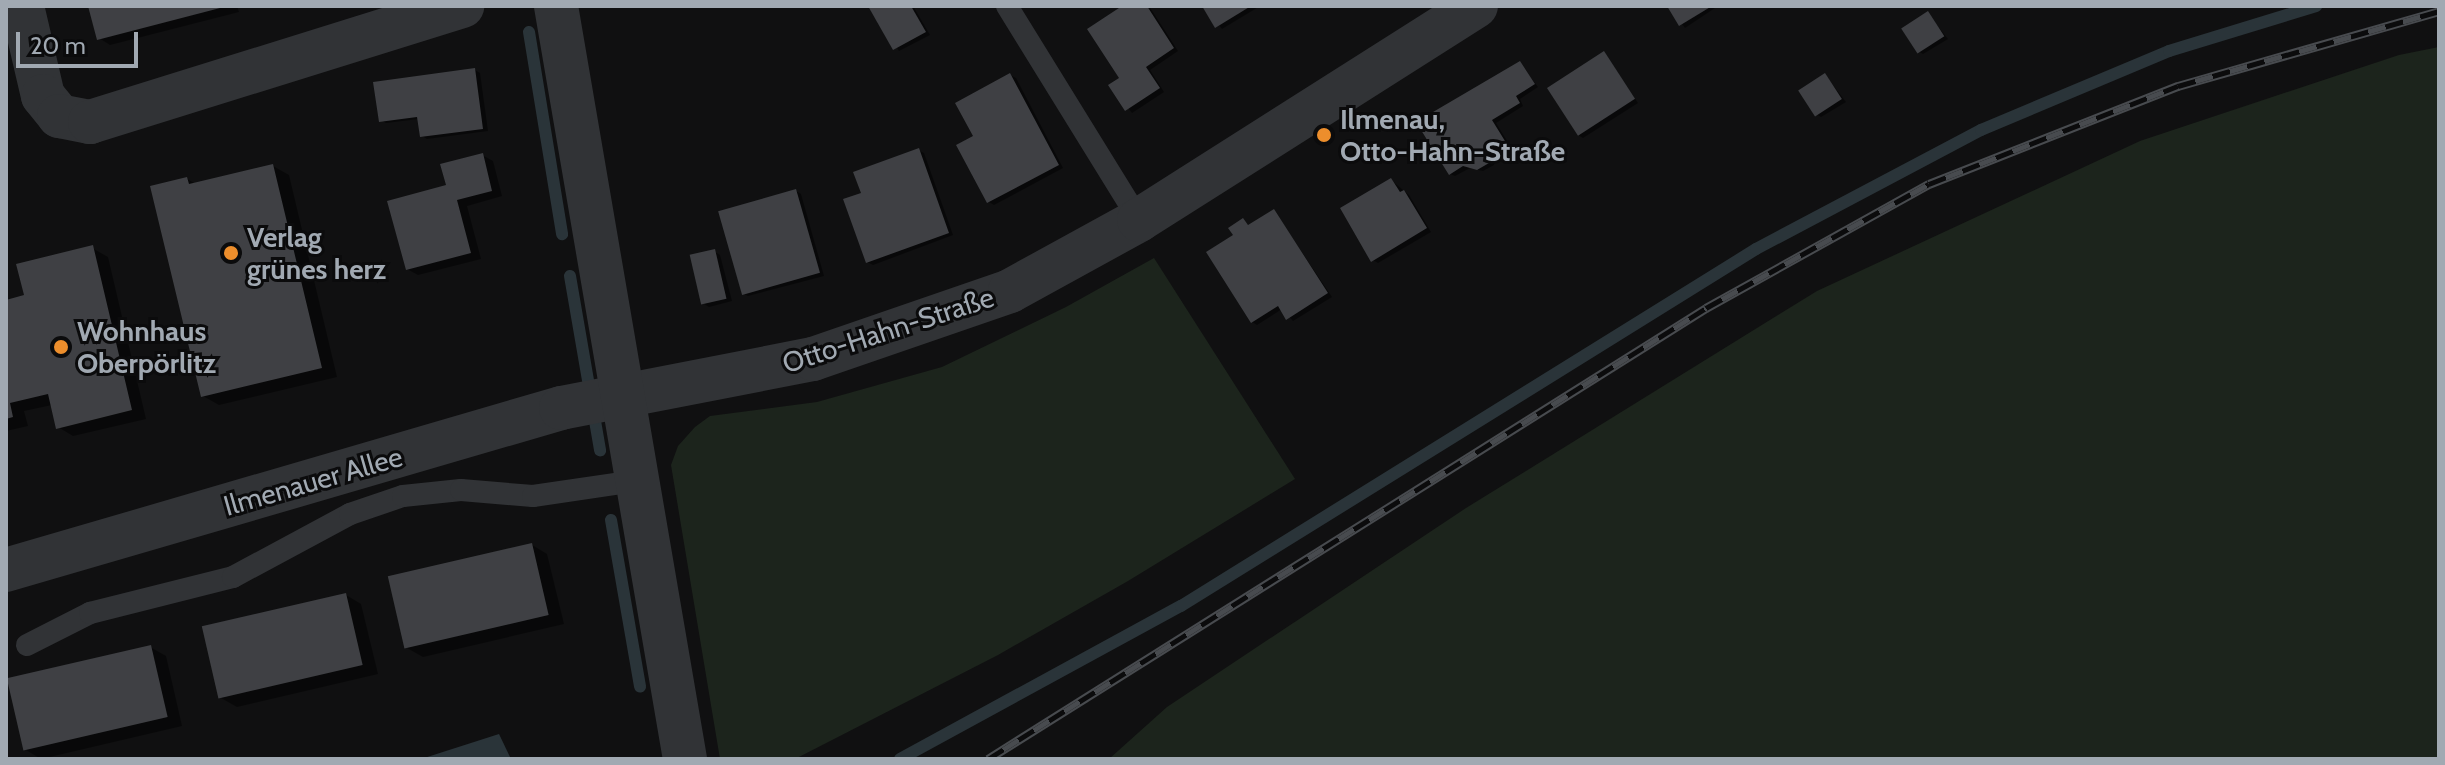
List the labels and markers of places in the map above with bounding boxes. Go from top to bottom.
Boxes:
place label: Ilmenau, Otto-Hahn-Straße [1340,102,1565,168]
marker: Ilmenau, Otto-Hahn-Straße [1315,126,1333,144]
place label: Verlag grünes herz [247,220,386,286]
marker: Verlag grünes herz [222,244,240,262]
place label: Wohnhaus Oberpörlitz [77,314,216,380]
marker: Wohnhaus Oberpörlitz [52,338,70,356]

